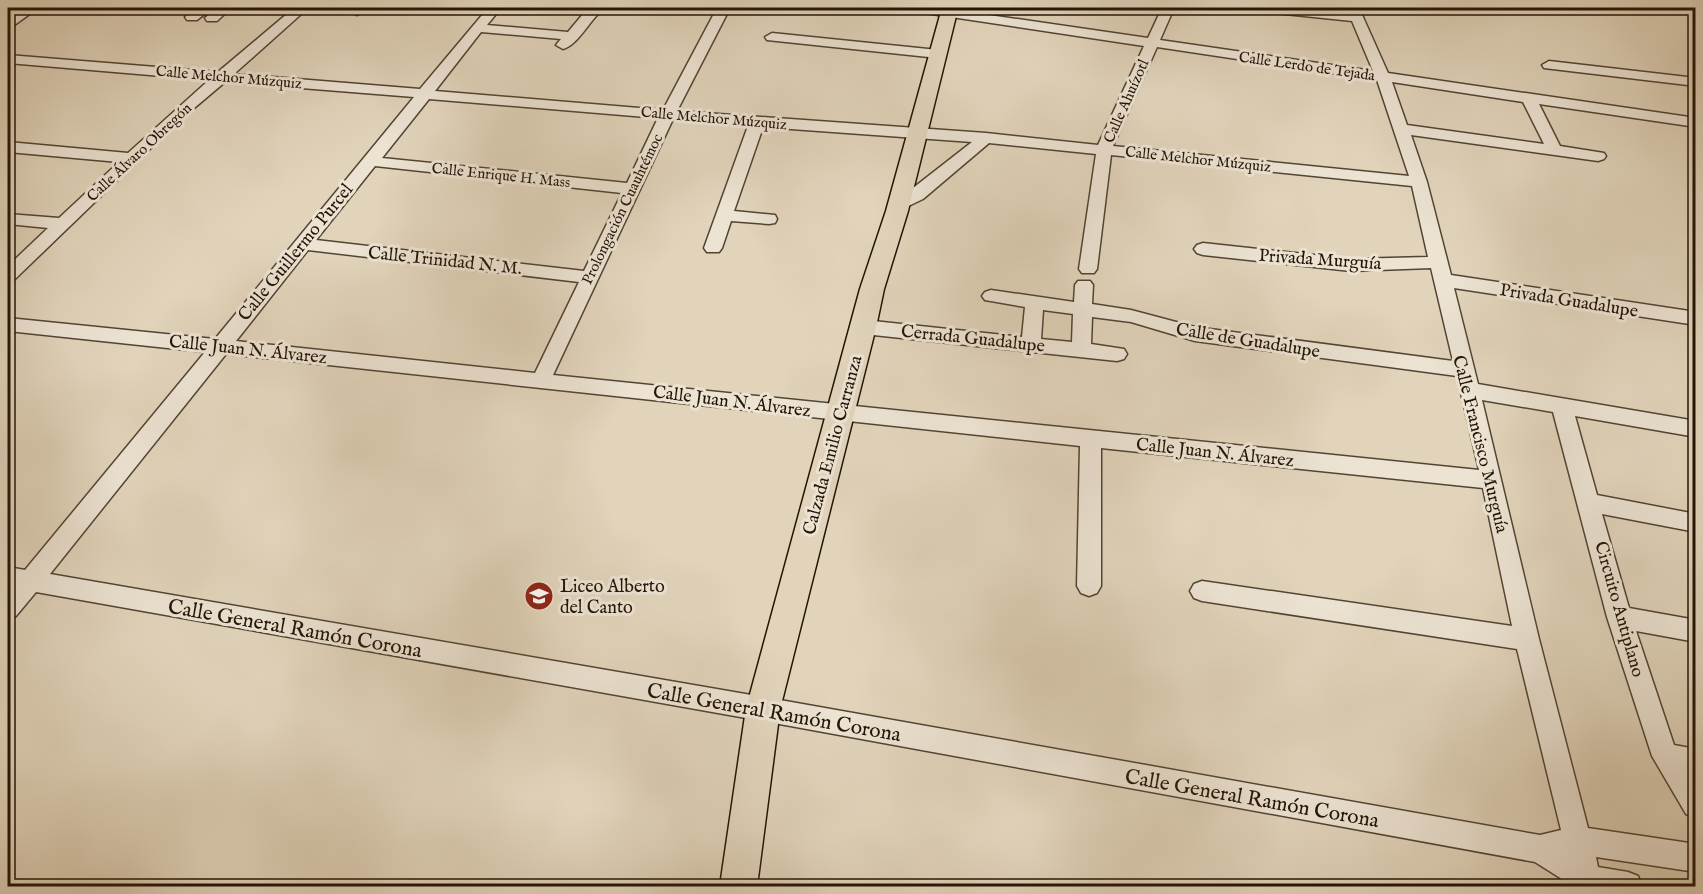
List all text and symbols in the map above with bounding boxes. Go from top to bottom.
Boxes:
street label: Calle Lerdo de Tejada [1238,48,1377,86]
street label: Calle Ahuízotl [1100,56,1154,146]
street label: Calle Melchor Múzquiz [155,62,303,93]
street label: Calle Álvaro Obregón [83,99,196,206]
street label: Calle Melchor Múzquiz [640,103,788,134]
street label: Prolongación Cuauhtémoc [578,131,667,288]
street label: Calle Melchor Múzquiz [1124,142,1272,177]
street label: Calle Enrique H. Mass [431,159,571,192]
street label: Calle Guillermo Purcel [234,179,359,326]
street label: Calle Trinidad N. M. [367,242,523,281]
street label: Privada Murguía [1258,245,1382,276]
street label: Privada Guadalupe [1498,279,1640,324]
street label: Calle de Guadalupe [1174,319,1321,364]
street label: Cerrada Guadalupe [900,321,1046,358]
street label: Calle Juan N. Álvarez [168,329,328,370]
street label: Calzada Emilio Carranza [798,353,869,538]
street label: Calle Francisco Murguía [1446,353,1513,536]
street label: Calle Juan N. Álvarez [652,379,812,424]
street label: Calle Juan N. Álvarez [1135,432,1295,473]
street label: Circuito Antiplano [1588,539,1649,680]
place label: Liceo Alberto del Canto [560,576,665,620]
school or university icon: Liceo Alberto del Canto [523,580,555,612]
street label: Calle General Ramón Corona [166,594,425,665]
street label: Calle General Ramón Corona [645,678,904,749]
street label: Calle General Ramón Corona [1123,764,1382,835]

